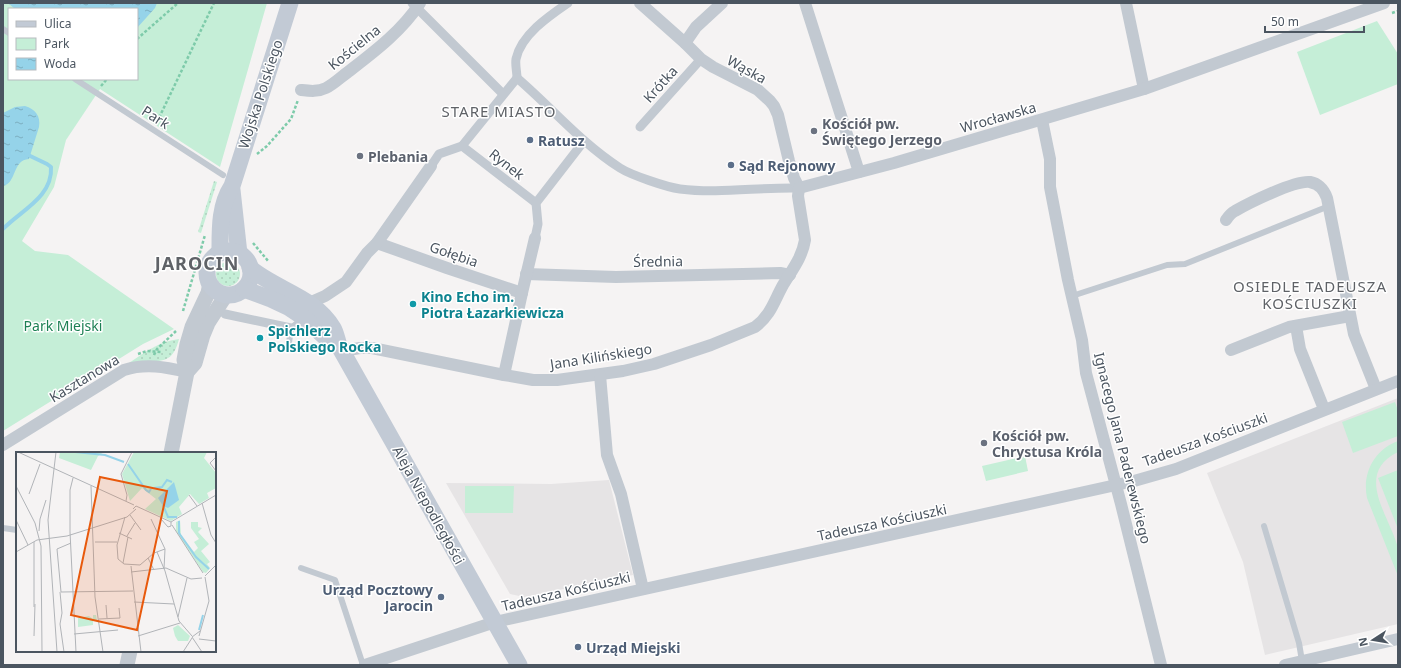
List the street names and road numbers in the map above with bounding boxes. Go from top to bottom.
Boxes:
street label: Kościelna [324,20,384,74]
street label: Wojska Polskiego [233,37,287,151]
street label: Wąska [724,50,770,88]
street label: Krótka [639,62,681,106]
street label: Wrocławska [958,97,1038,137]
street label: Park [138,101,174,133]
street label: Rynek [485,144,529,184]
street label: Gołębia [427,237,481,271]
street label: Średnia [633,251,683,271]
street label: Jana Kilińskiego [547,339,653,374]
street label: Kasztanowa [45,350,123,406]
street label: Ignacego Jana Paderewskiego [1090,350,1156,546]
street label: Tadeusza Kościuszki [1140,408,1270,470]
street label: Aleja Niepodległości [389,442,469,568]
street label: Tadeusza Kościuszki [816,499,948,545]
street label: Tadeusza Kościuszki [500,567,632,615]

